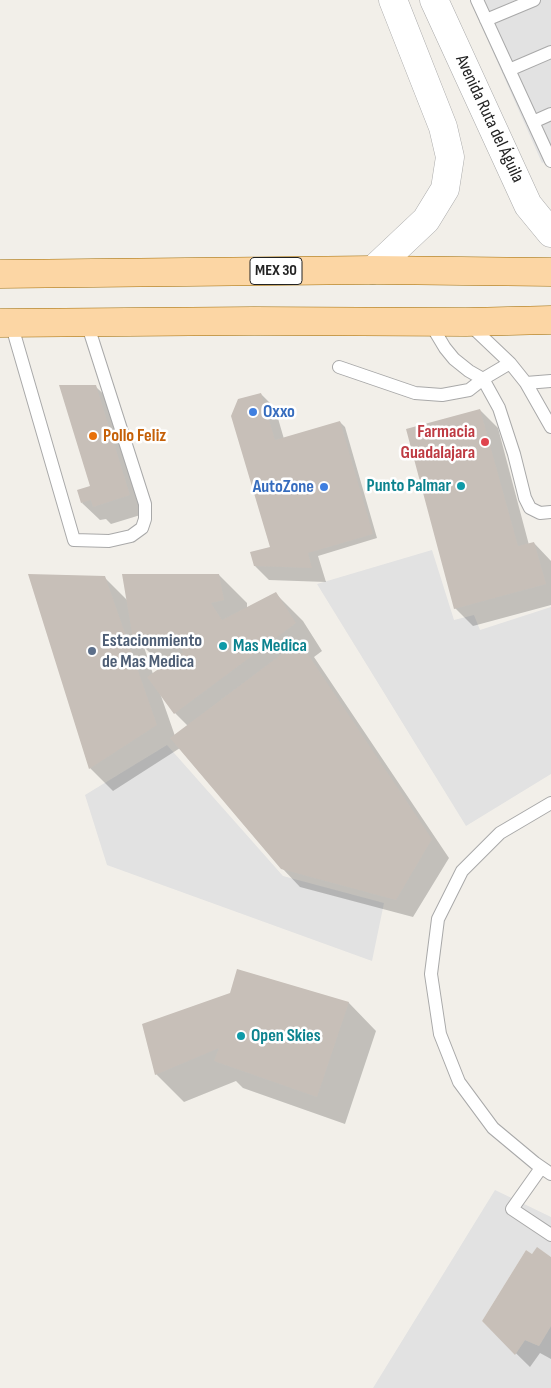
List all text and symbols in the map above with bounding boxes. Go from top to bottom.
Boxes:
street label: Avenida Ruta del Águila [450,52,528,186]
road number: MEX 30 [250,258,302,284]
place label: Oxxo [263,401,295,423]
marker: Oxxo [247,406,259,418]
place label: Farmacia Guadalajara [400,421,475,464]
place label: Pollo Feliz [103,425,166,447]
marker: Pollo Feliz [87,430,99,442]
marker: Farmacia Guadalajara [479,436,491,448]
place label: Punto Palmar [367,475,451,497]
place label: AutoZone [253,476,314,498]
marker: Punto Palmar [455,480,467,492]
marker: AutoZone [318,481,330,493]
place label: Estacionmiento de Mas Medica [102,630,202,672]
place label: Mas Medica [233,635,307,657]
marker: Mas Medica [217,640,229,652]
marker: Estacionmiento de Mas Medica [86,645,98,657]
place label: Open Skies [251,1025,321,1047]
marker: Open Skies [235,1030,247,1042]

